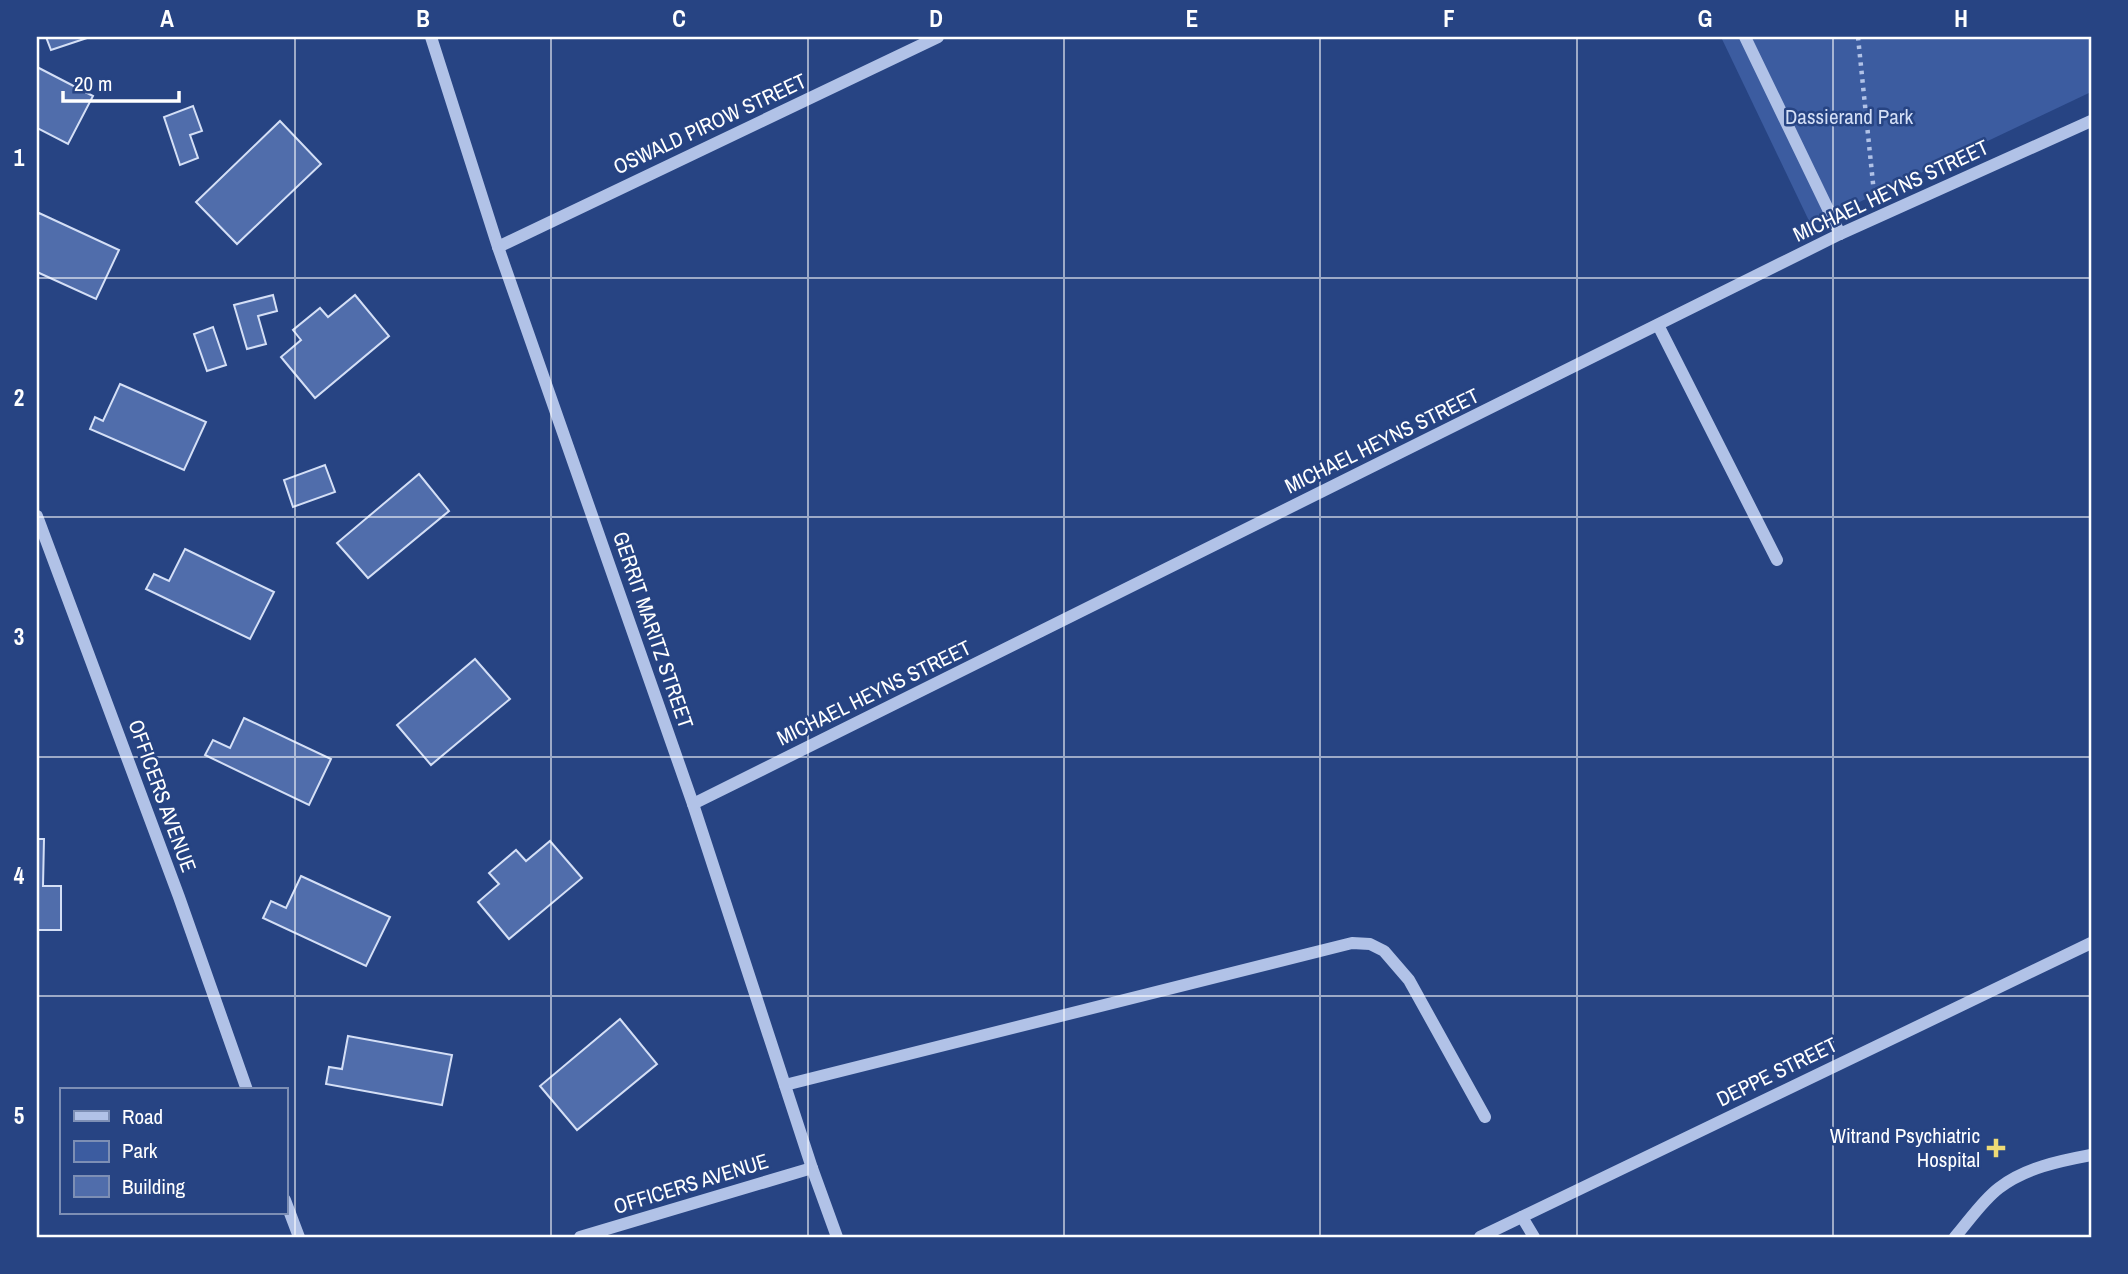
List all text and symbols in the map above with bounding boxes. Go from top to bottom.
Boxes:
text: A [160,3,174,34]
text: B [416,3,430,34]
text: C [672,3,686,34]
text: D [929,3,943,34]
text: E [1186,3,1198,34]
text: F [1443,3,1455,34]
text: G [1698,3,1712,34]
text: H [1954,3,1968,34]
scale bar [63,60,178,104]
street label: OSWALD PIROW STREET [609,66,811,181]
text: 20 m [74,69,112,98]
park label: Dassierand Park [1785,102,1914,131]
street label: MICHAEL HEYNS STREET [1788,132,1994,249]
text: 1 [14,142,25,173]
street label: MICHAEL HEYNS STREET [1280,381,1484,500]
text: 2 [14,382,24,413]
street label: GERRIT MARITZ STREET [606,528,701,733]
text: 3 [14,621,24,652]
street label: MICHAEL HEYNS STREET [772,633,976,752]
street label: OFFICERS AVENUE [121,715,204,876]
text: 4 [14,860,25,891]
street label: DEPPE STREET [1712,1030,1842,1113]
legend [60,1088,287,1214]
text: 5 [14,1100,24,1131]
text: Road [122,1102,163,1131]
place label: Witrand Psychiatric Hospital [1830,1121,1980,1174]
text: Park [122,1136,158,1165]
marker: Witrand Psychiatric Hospital [1986,1138,2006,1158]
street label: OFFICERS AVENUE [610,1146,772,1221]
text: Building [122,1172,186,1201]

